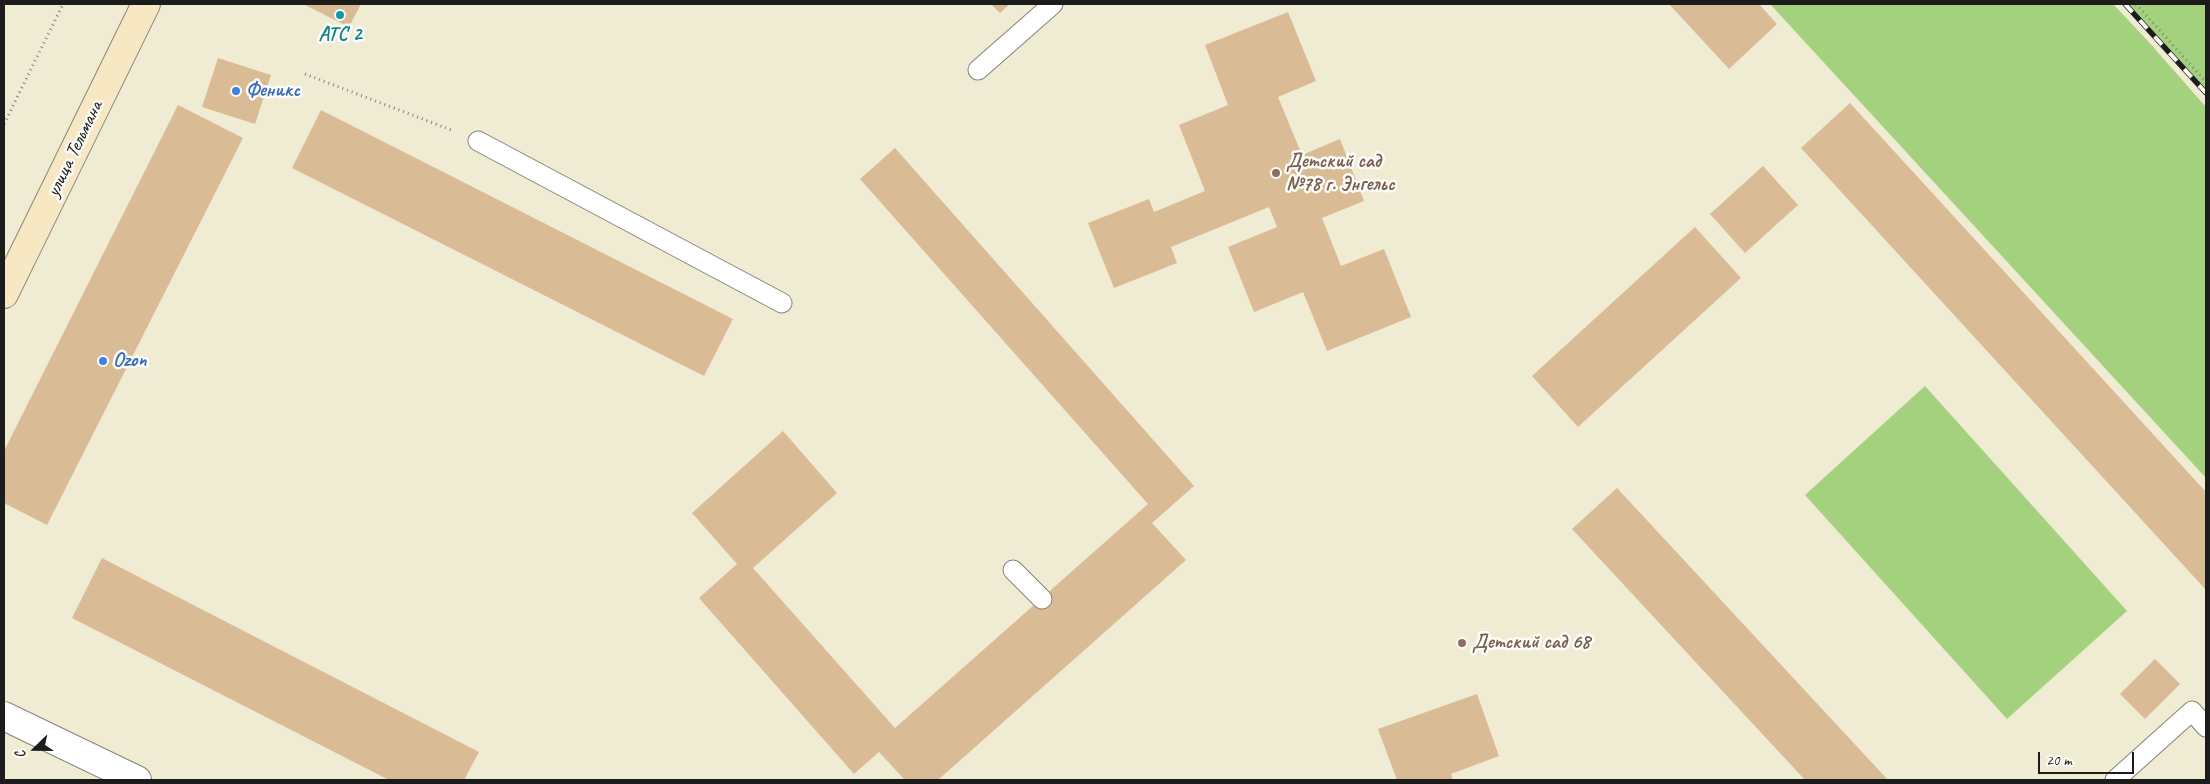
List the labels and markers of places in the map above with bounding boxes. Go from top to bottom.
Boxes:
marker: АТС 2 [334,9,346,21]
place label: АТС 2 [319,23,361,47]
place label: Феникс [246,79,300,103]
marker: Феникс [230,85,242,97]
place label: Детский сад №78 г. Энгельс [1286,150,1394,197]
marker: Детский сад №78 г. Энгельс [1270,167,1282,179]
place label: Ozon [113,349,146,373]
marker: Ozon [97,355,109,367]
place label: Детский сад 68 [1472,631,1590,655]
marker: Детский сад 68 [1456,637,1468,649]

